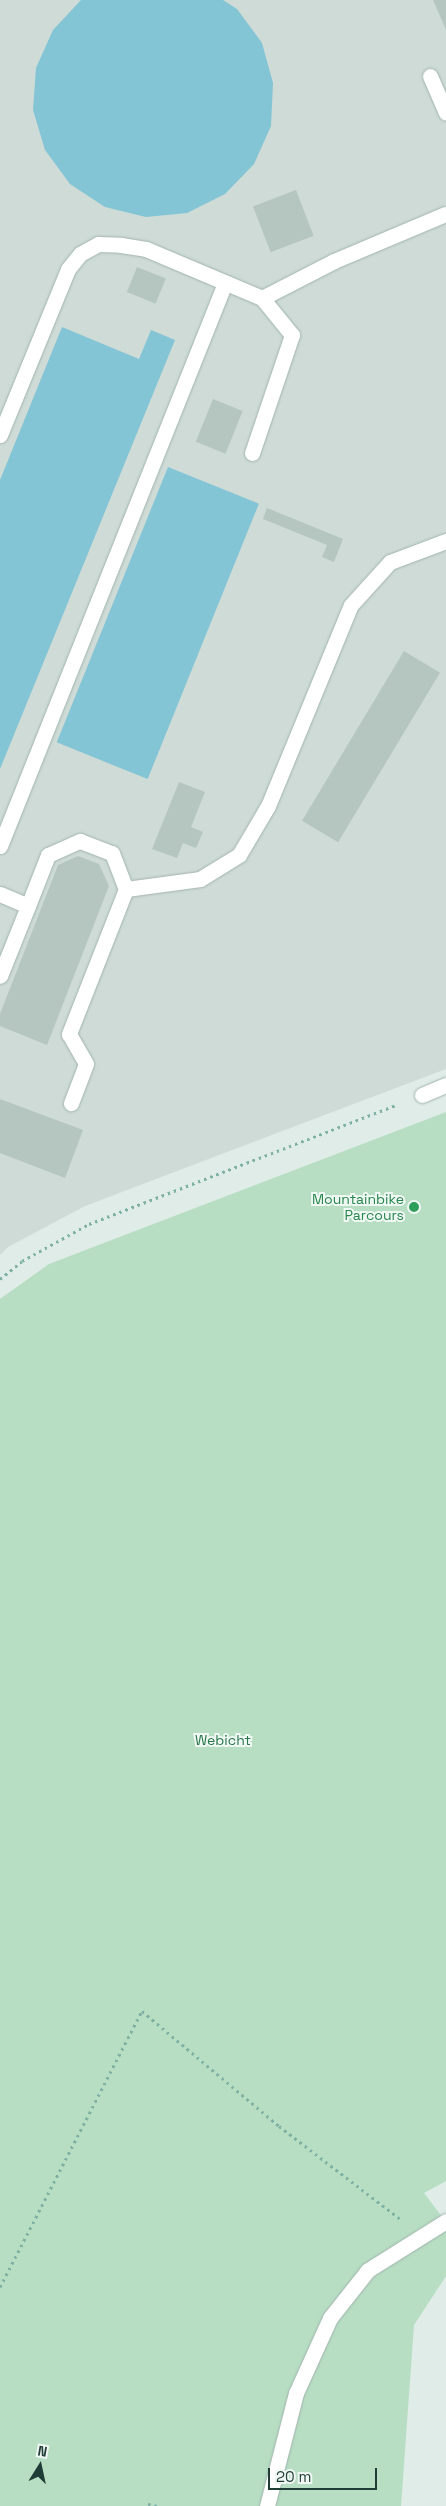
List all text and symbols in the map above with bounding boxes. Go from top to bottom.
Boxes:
place label: Mountainbike Parcours [312,1191,404,1224]
marker: Mountainbike Parcours [408,1201,420,1213]
park label: Webicht [195,1732,251,1748]
north arrow [15,2441,65,2491]
text: N [36,2442,49,2461]
scale bar [271,2458,380,2490]
text: 20 m [276,2467,311,2486]

